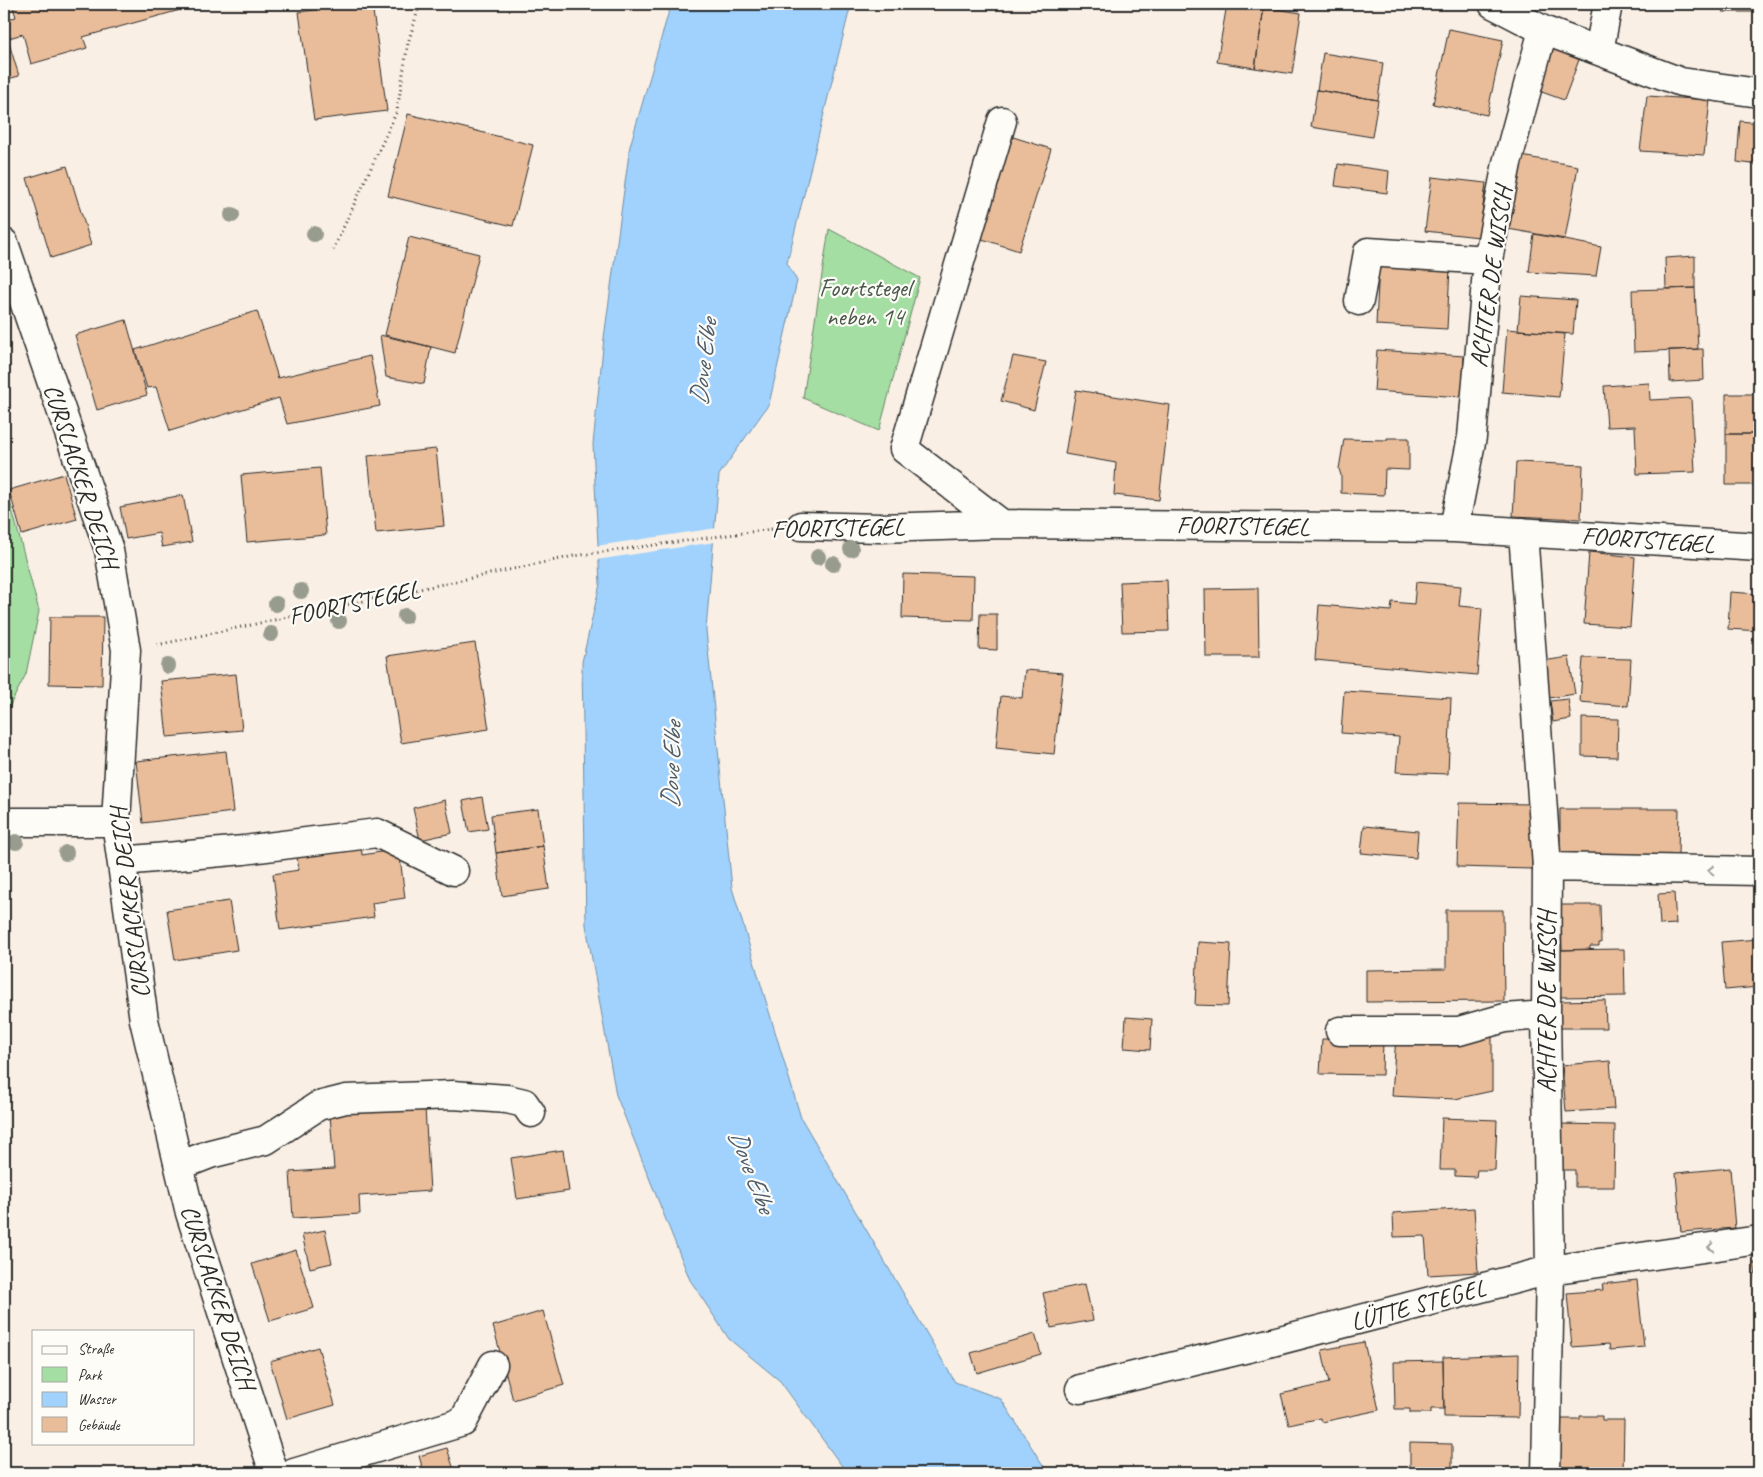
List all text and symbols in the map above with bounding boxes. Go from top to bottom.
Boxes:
street label: ACHTER DE WISCH [1463,181,1520,369]
park label: Foortstegel neben 14 [819,272,916,333]
water label: Dove Elbe [681,314,725,407]
street label: CURSLACKER DEICH [36,380,127,576]
street label: FOORTSTEGEL [1176,509,1311,543]
street label: FOORTSTEGEL [771,511,906,545]
street label: FOORTSTEGEL [1581,519,1717,561]
street label: FOORTSTEGEL [286,573,424,632]
water label: Dove Elbe [653,718,689,808]
street label: CURSLACKER DEICH [102,802,158,1000]
one-way arrow [1706,865,1714,875]
street label: ACHTER DE WISCH [1531,907,1563,1093]
water label: Dove Elbe [721,1125,784,1220]
street label: CURSLACKER DEICH [173,1201,264,1397]
one-way arrow [1707,1241,1715,1252]
street label: LÜTTE STEGEL [1347,1272,1489,1338]
legend [32,1330,195,1444]
text: Straße [78,1340,114,1359]
text: Park [78,1366,103,1385]
text: Wasser [78,1390,117,1409]
text: Gebäude [78,1416,121,1435]

